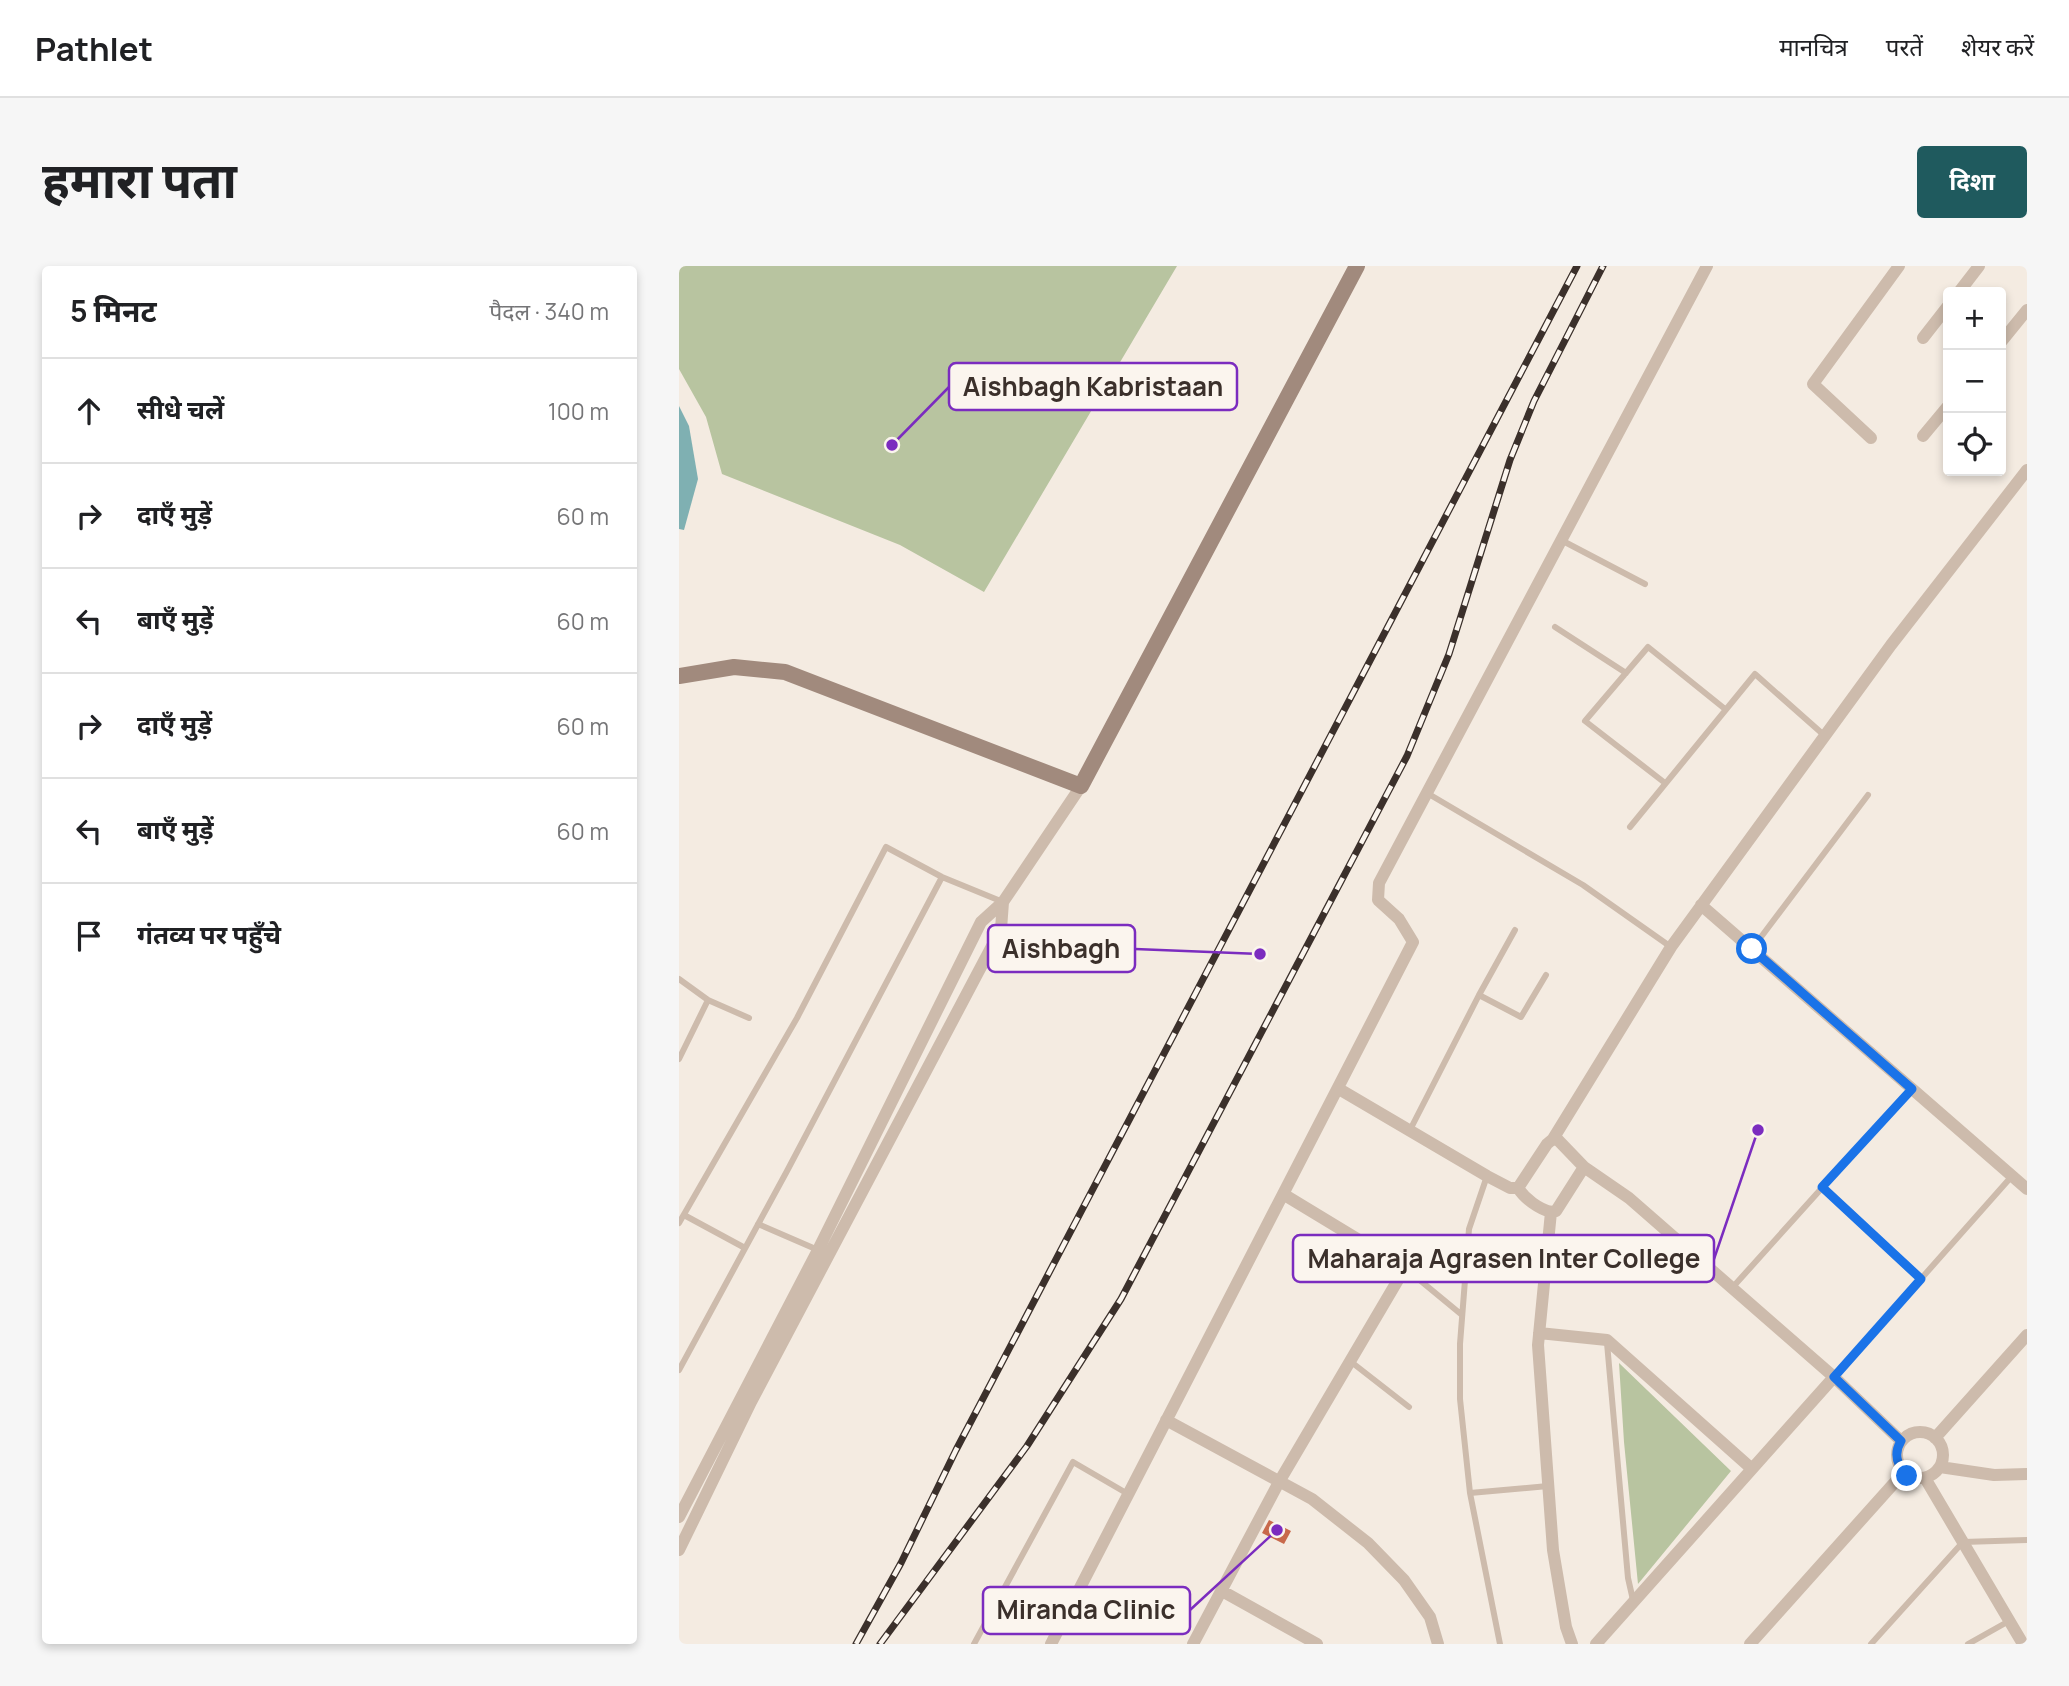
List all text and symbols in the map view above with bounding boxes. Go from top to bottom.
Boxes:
text: Pathlet [35,26,153,71]
text: मानचित्र [1779,30,1848,63]
text: परतें [1886,30,1923,63]
text: शेयर करें [1961,30,2034,63]
text: हमारा पता [42,146,237,213]
button: दिशा [1917,146,2027,218]
map controls [1943,287,2006,476]
button: + [1943,287,2006,350]
text: 5 मिनट [70,290,157,331]
text: पैदल · 340 m [489,295,609,327]
button: − [1943,350,2006,413]
callout: Aishbagh Kabristaan [949,363,1237,410]
text: Aishbagh Kabristaan [963,368,1223,404]
text: सीधे चलें [137,391,224,427]
icon: ahead [70,392,108,430]
text: 100 m [548,395,609,427]
button: locate [1943,413,2006,476]
text: दाएँ मुड़ें [137,496,212,532]
icon: right [70,497,108,535]
text: 60 m [557,500,609,532]
text: बाएँ मुड़ें [137,601,214,637]
icon: left [70,602,108,640]
text: 60 m [557,605,609,637]
text: दाएँ मुड़ें [137,706,212,742]
icon: right [70,707,108,745]
text: 60 m [557,710,609,742]
text: बाएँ मुड़ें [137,811,214,847]
icon: left [70,812,108,850]
text: 60 m [557,815,609,847]
text: गंतव्य पर पहुँचे [137,916,281,952]
icon: arrive [70,917,108,955]
callout: Aishbagh [988,925,1135,972]
text: Aishbagh [1002,930,1120,966]
route start [1736,933,1767,964]
callout: Maharaja Agrasen Inter College [1293,1235,1714,1282]
text: Maharaja Agrasen Inter College [1308,1240,1700,1276]
route end [1891,1460,1922,1491]
callout: Miranda Clinic [983,1587,1190,1634]
text: Miranda Clinic [996,1591,1176,1627]

